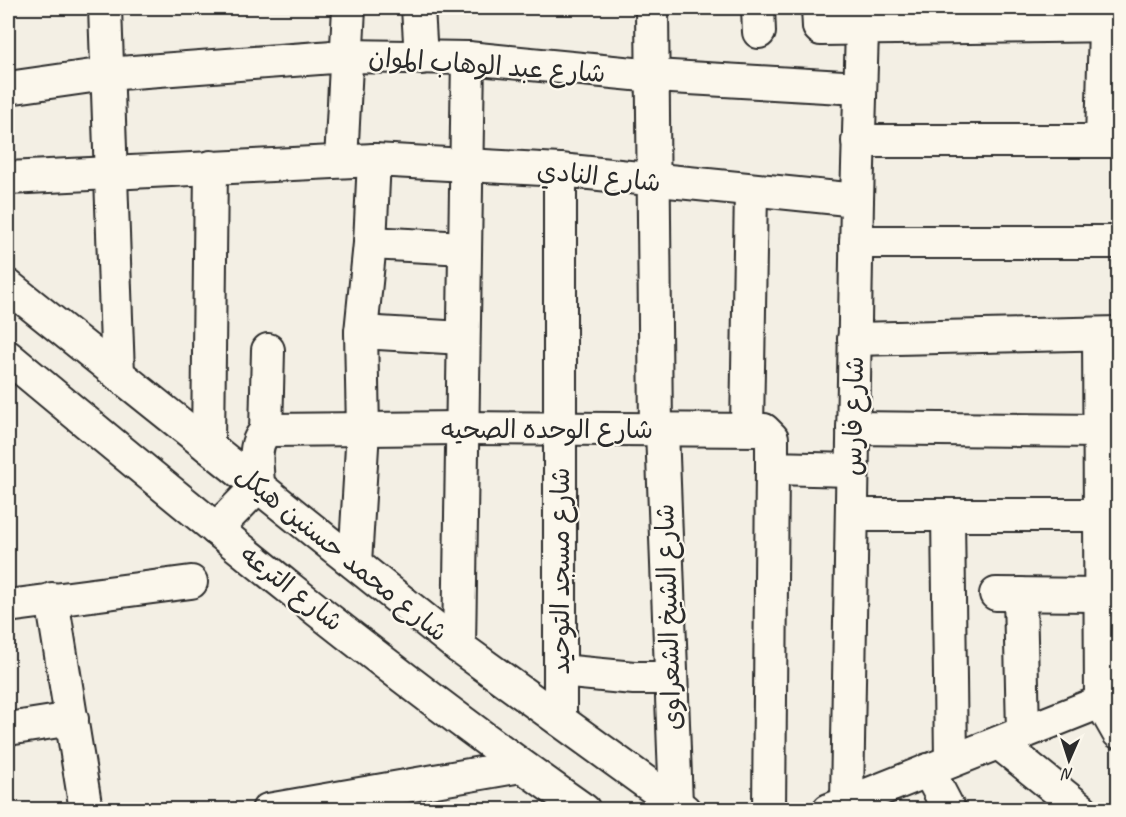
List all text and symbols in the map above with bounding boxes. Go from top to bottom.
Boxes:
street label: شارع عبد الوهاب الموان [367,41,607,91]
street label: شارع النادي [535,154,662,201]
street label: شارع فارس [836,356,872,476]
street label: شارع الوحده الصحيه [441,413,653,447]
street label: شارع محمد حسنين هيكل [228,458,454,650]
street label: شارع مسجد التوحيد [544,467,578,675]
street label: شارع الشيخ الشعراوى [648,503,690,731]
street label: شارع الترعه [233,538,350,640]
north arrow [1039,730,1099,790]
text: N [1060,764,1074,784]

